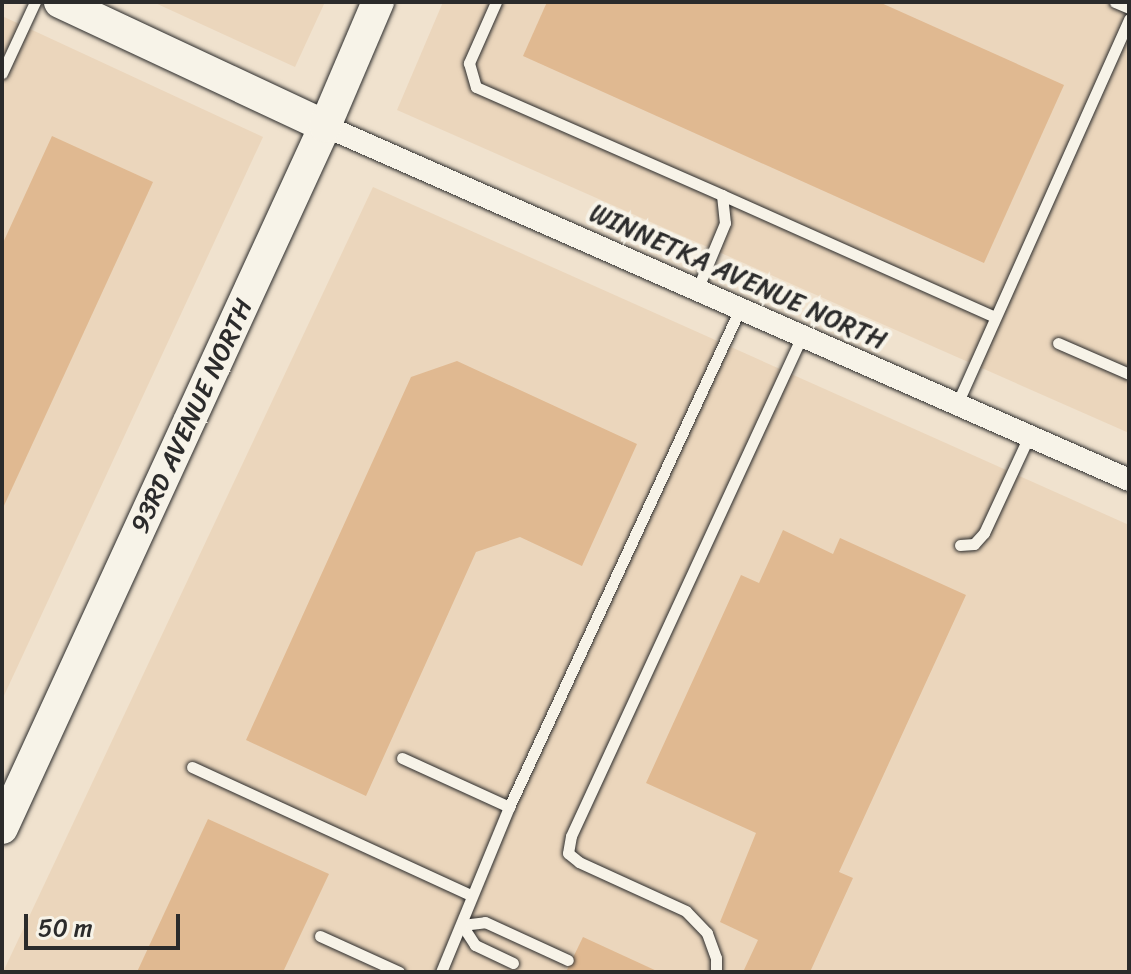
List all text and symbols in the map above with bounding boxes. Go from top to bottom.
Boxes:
street label: WINNETKA AVENUE NORTH [585,198,891,356]
street label: 93RD AVENUE NORTH [124,295,260,537]
scale bar [28,898,184,948]
text: 50 m [38,907,93,949]

